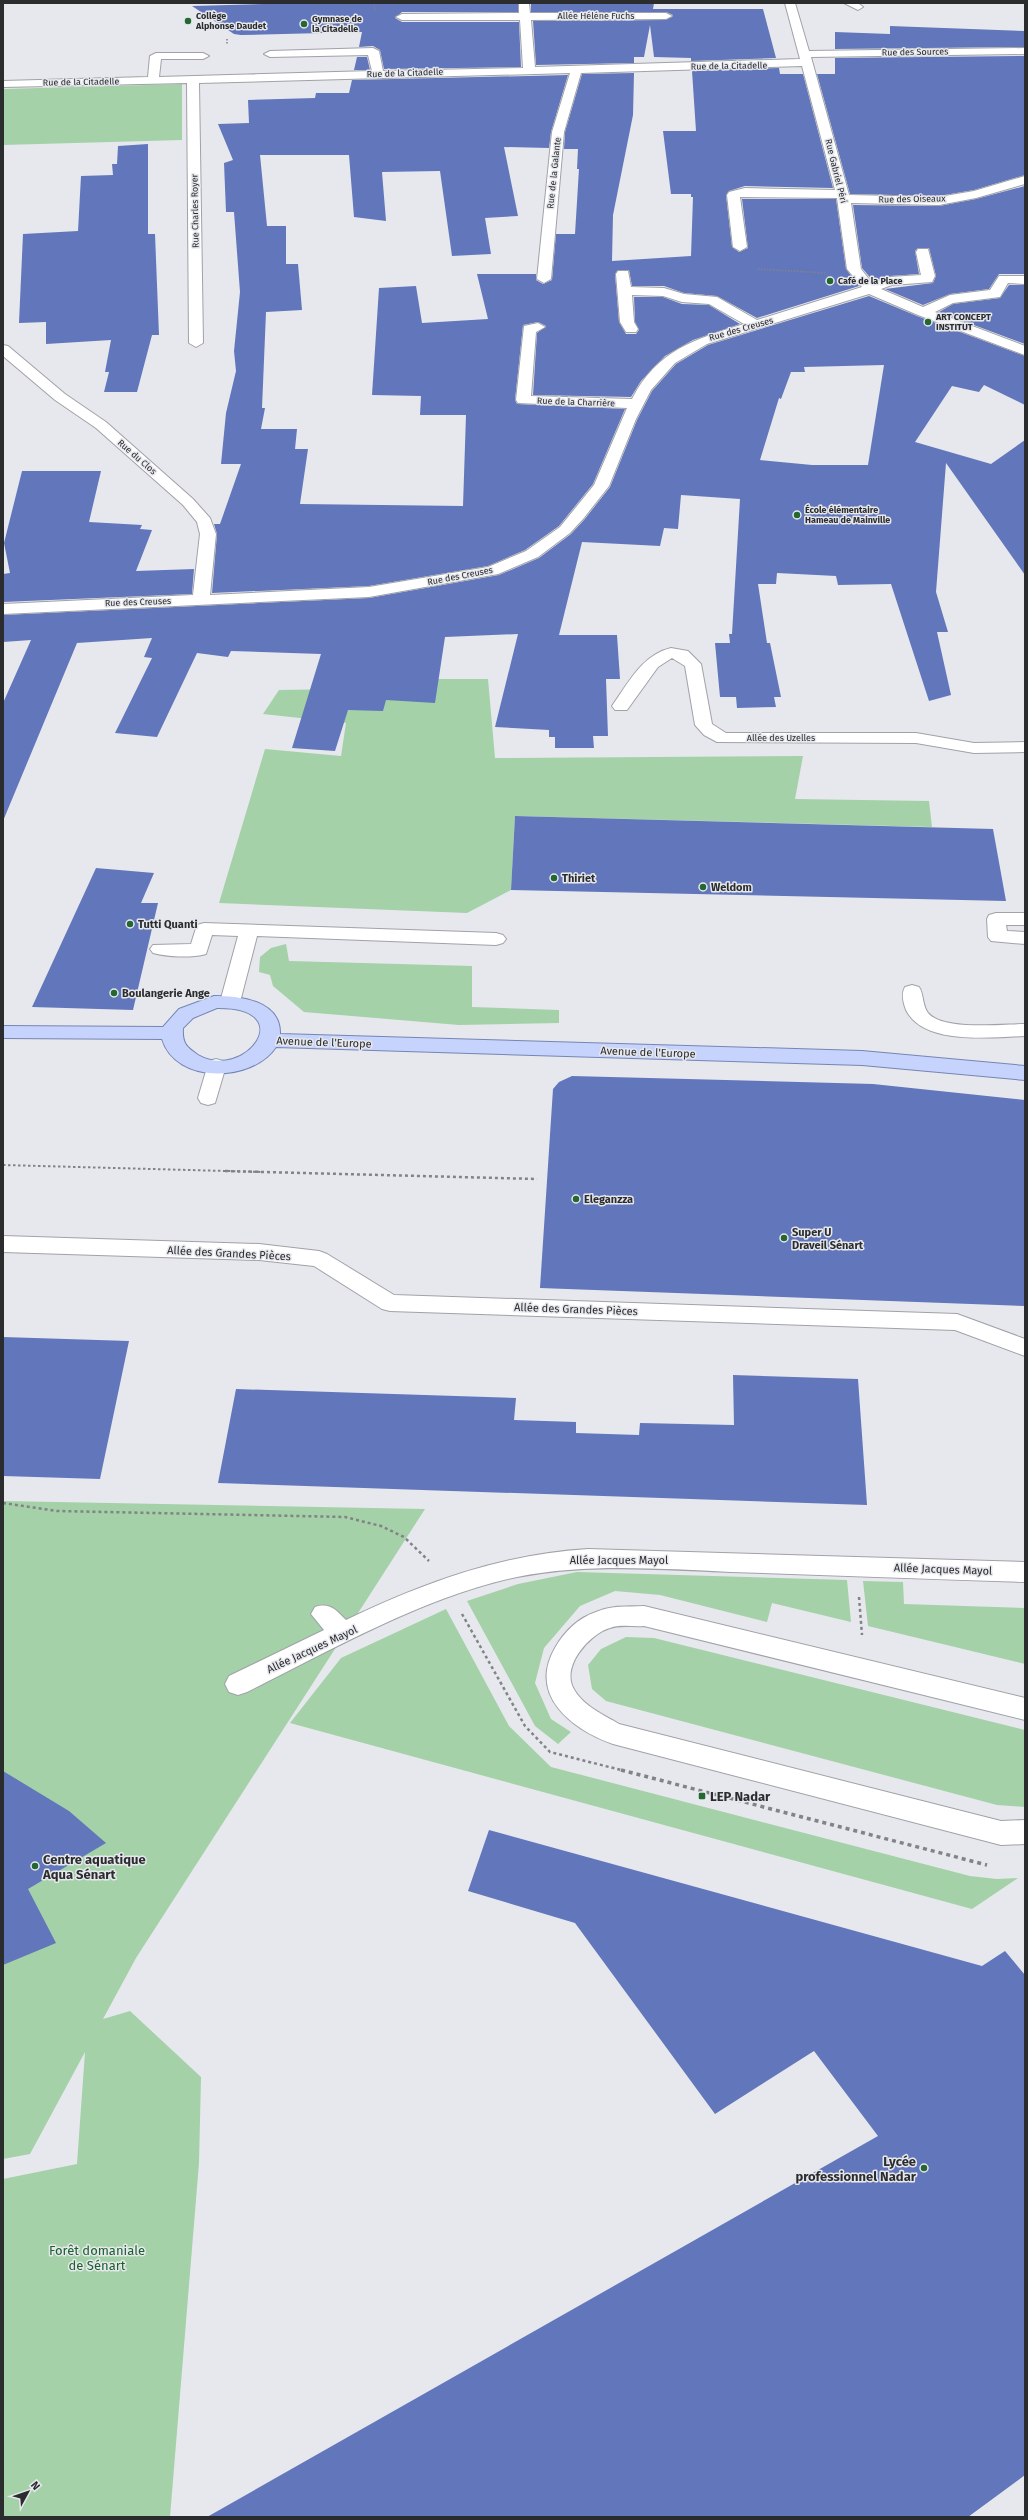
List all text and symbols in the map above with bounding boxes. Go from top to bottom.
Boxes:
place label: Collège Alphonse Daudet [195,11,267,31]
street label: Allée Héléne Fuchs [558,11,634,21]
place label: Gymnase de la Citadelle [312,14,362,34]
marker: Collège Alphonse Daudet [183,16,193,26]
marker: Gymnase de la Citadelle [299,19,309,29]
street label: Rue des Sources [882,46,948,58]
street label: Rue de la Citadelle [691,60,767,72]
street label: Rue de la Citadelle [367,67,444,79]
street label: Rue de la Citadelle [43,76,119,88]
street label: Rue de la Galante [545,137,563,209]
street label: Rue Gabriel Péri [823,138,849,204]
street label: Rue Charles Royer [189,173,201,248]
street label: Rue des Oiseaux [878,193,946,205]
marker: Café de la Place [825,276,835,286]
place label: Café de la Place [838,276,902,286]
place label: ART CONCEPT INSTITUT [935,312,991,332]
street label: Rue des Creuses [708,315,774,343]
marker: ART CONCEPT INSTITUT [923,317,933,327]
street label: Rue de la Charrière [537,396,615,408]
street label: Rue du Clos [116,437,158,477]
place label: École élémentaire Hameau de Mainville [805,504,890,525]
marker: École élémentaire Hameau de Mainville [792,510,802,520]
street label: Rue des Creuses [426,565,494,587]
street label: Rue des Creuses [105,596,171,608]
street label: Allée des Uzelles [747,733,815,743]
place label: Thiriet [562,872,596,885]
marker: Thiriet [549,873,559,883]
place label: Weldom [711,881,752,894]
marker: Weldom [698,882,708,892]
place label: Tutti Quanti [138,918,198,931]
marker: Tutti Quanti [125,919,135,929]
place label: Boulangerie Ange [122,987,210,1000]
marker: Boulangerie Ange [109,988,119,998]
street label: Avenue de l'Europe [276,1034,372,1051]
street label: Avenue de l'Europe [600,1044,696,1061]
place label: Eleganzza [584,1193,633,1206]
marker: Eleganzza [571,1194,581,1204]
place label: Super U Draveil Sénart [792,1226,864,1252]
marker: Super U Draveil Sénart [779,1233,789,1243]
street label: Allée des Grandes Pièces [167,1244,291,1263]
street label: Allée des Grandes Pièces [514,1301,638,1318]
street label: Allée Jacques Mayol [570,1554,668,1567]
street label: Allée Jacques Mayol [894,1561,992,1578]
street label: Allée Jacques Mayol [265,1623,360,1676]
place label: LEP Nadar [710,1789,771,1804]
marker: LEP Nadar [697,1791,707,1801]
place label: Centre aquatique Aqua Sénart [42,1852,146,1882]
marker: Centre aquatique Aqua Sénart [30,1861,40,1871]
place label: Lycée professionnel Nadar [795,2154,917,2184]
marker: Lycée professionnel Nadar [919,2163,929,2173]
park label: Forêt domaniale de Sénart [49,2243,145,2273]
north arrow [8,2472,48,2512]
text: N [28,2479,43,2493]

